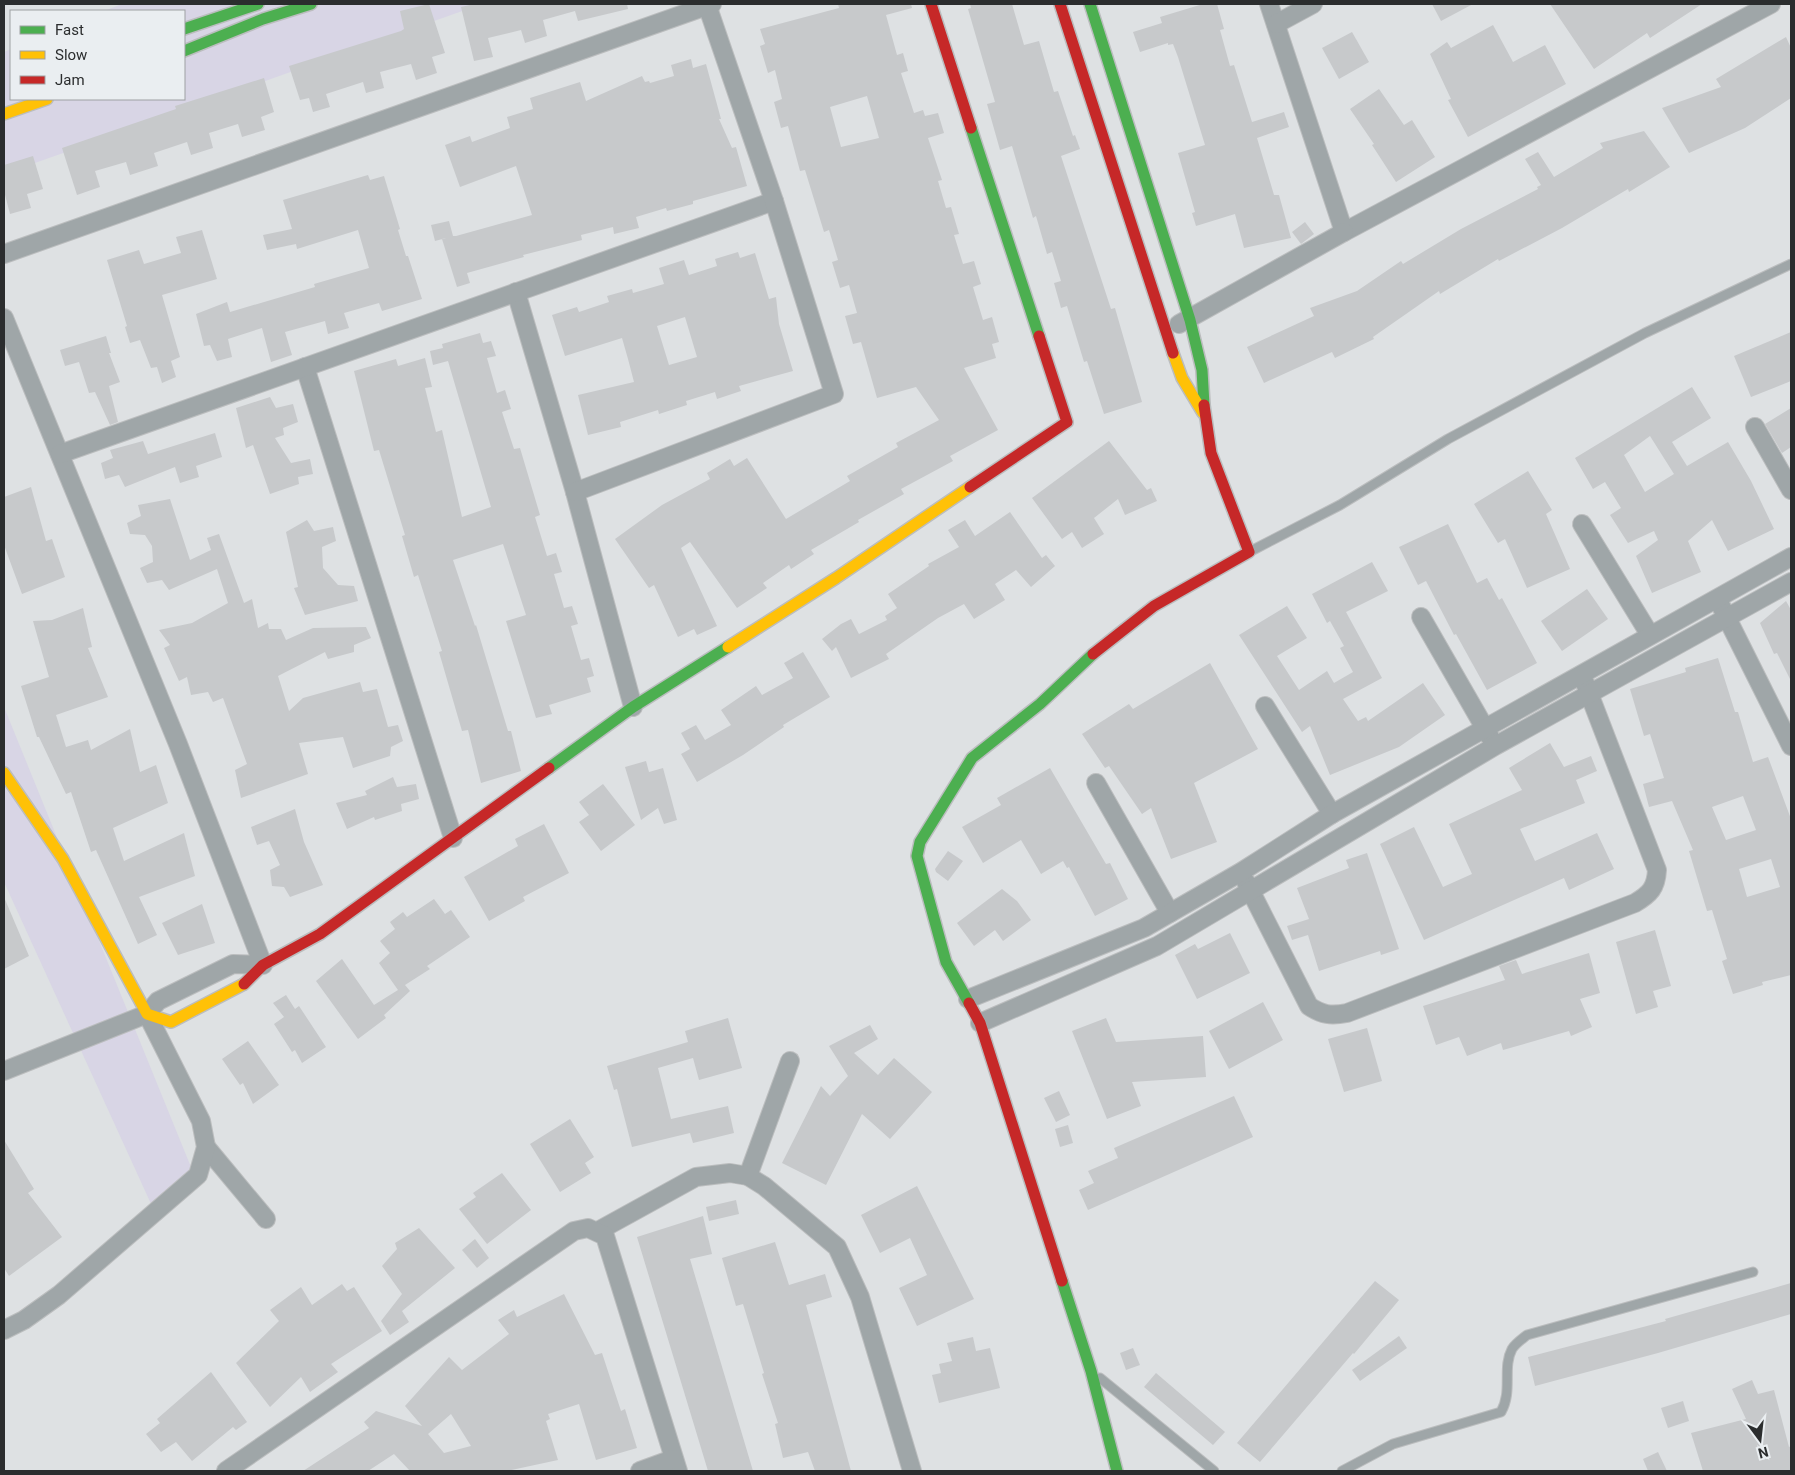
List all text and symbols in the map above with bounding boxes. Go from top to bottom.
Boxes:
legend [10,10,185,100]
text: Fast [55,21,84,39]
text: Slow [55,46,87,64]
text: Jam [55,71,85,89]
north arrow [1735,1415,1785,1465]
text: N [1757,1444,1770,1462]

